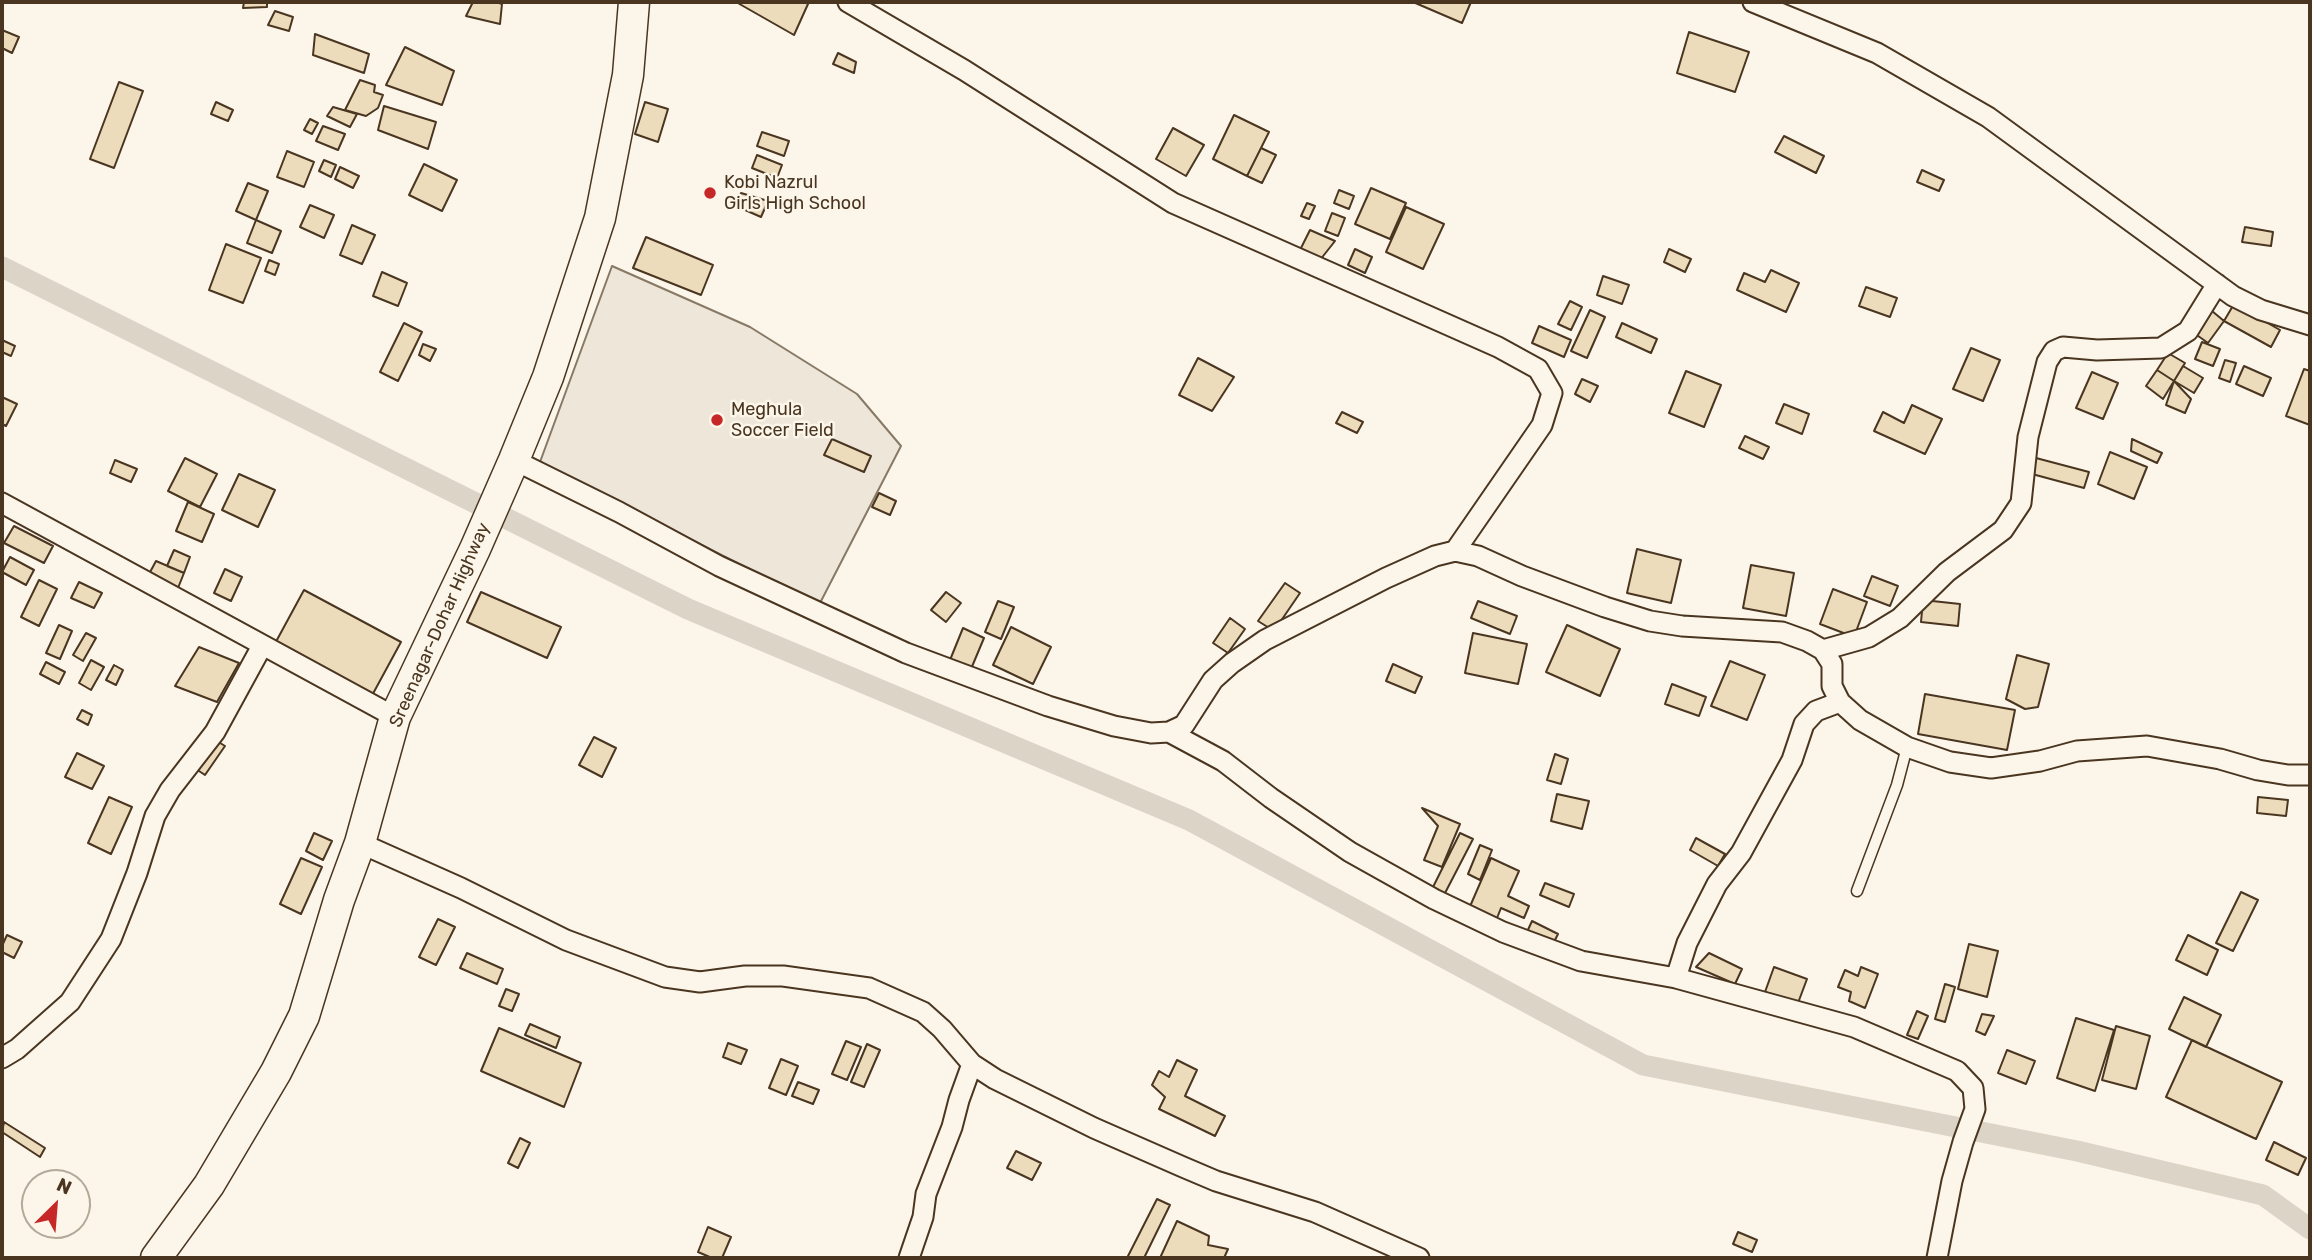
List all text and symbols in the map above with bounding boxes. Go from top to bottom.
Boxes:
place label: Kobi Nazrul Girls High School [724,172,866,214]
marker: Kobi Nazrul Girls High School [702,185,718,201]
place label: Meghula Soccer Field [731,399,834,442]
marker: Meghula Soccer Field [709,412,725,428]
street label: Sreenagar-Dohar Highway [385,519,495,731]
north arrow [21,1169,91,1239]
text: N [53,1173,75,1200]

